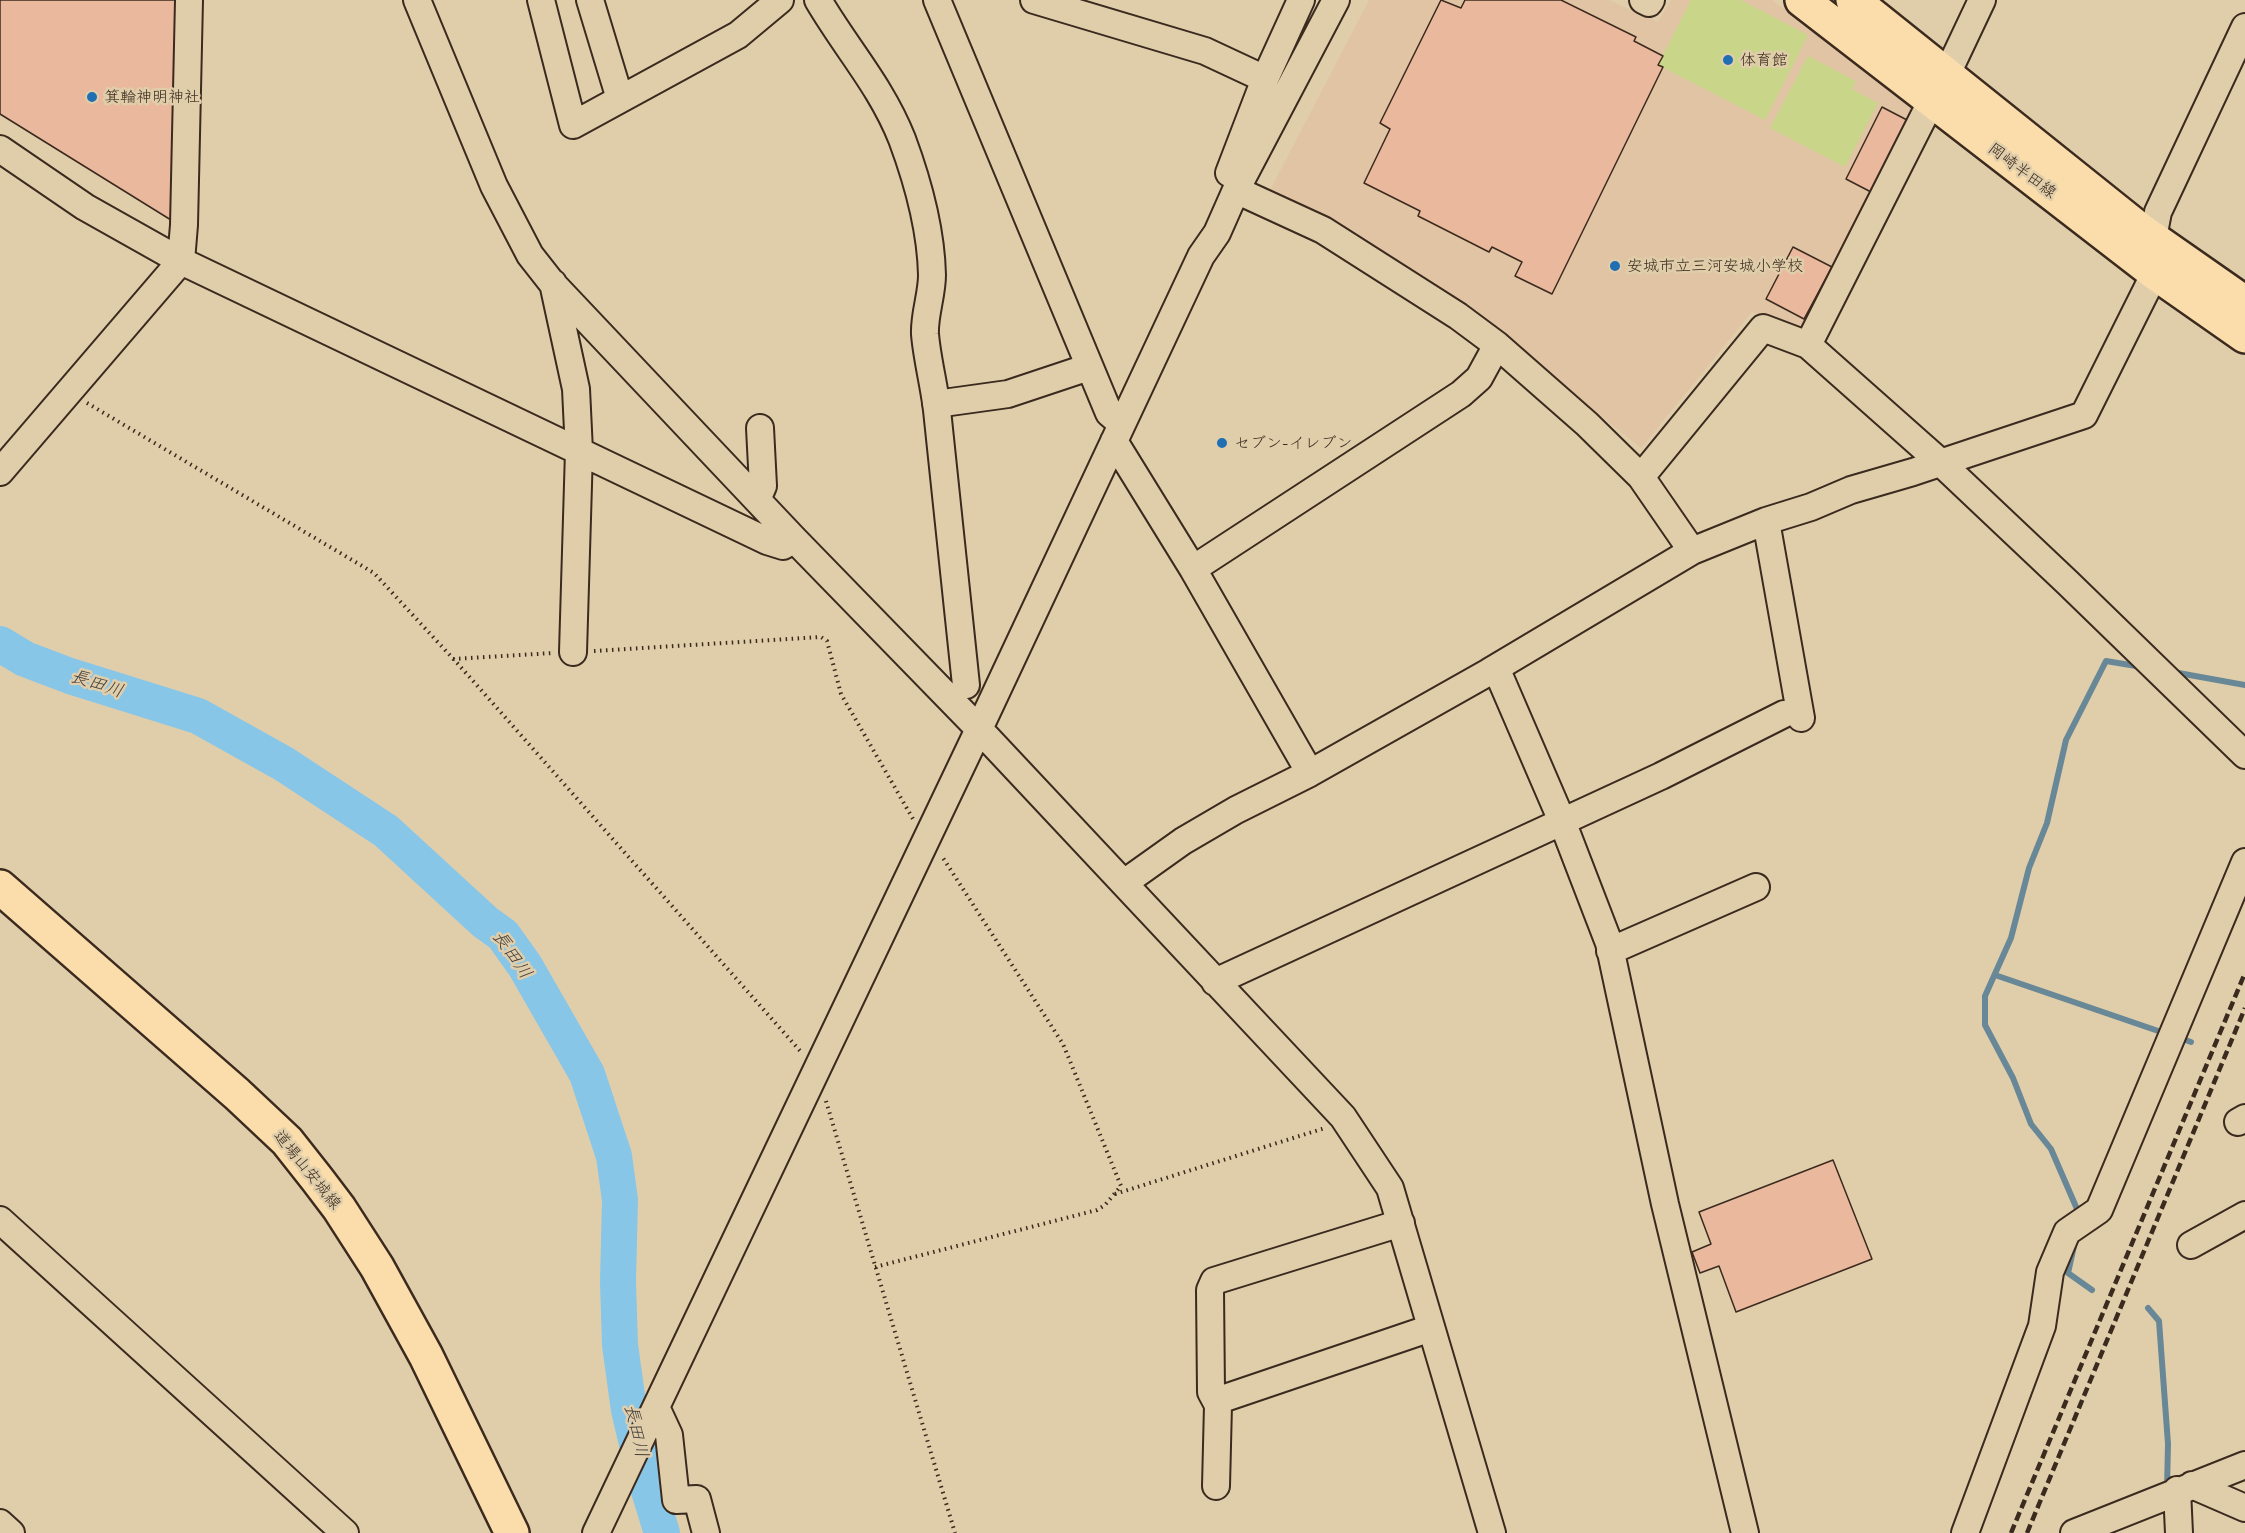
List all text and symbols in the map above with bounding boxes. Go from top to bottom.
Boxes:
place label: 体育館 [1740,50,1788,70]
marker: 体育館 [1721,53,1735,67]
place label: 箕輪神明神社 [104,87,200,107]
marker: 箕輪神明神社 [85,90,99,104]
street label: 岡崎半田線 [1984,139,2060,203]
place label: 安城市立三河安城小学校 [1627,256,1803,276]
marker: 安城市立三河安城小学校 [1608,259,1622,273]
place label: セブン-イレブン [1234,433,1352,453]
marker: セブン-イレブン [1215,436,1229,450]
water label: 長田川 [68,665,126,703]
water label: 長田川 [488,927,536,983]
street label: 道場山安城線 [269,1127,345,1213]
water label: 長田川 [619,1402,653,1460]

